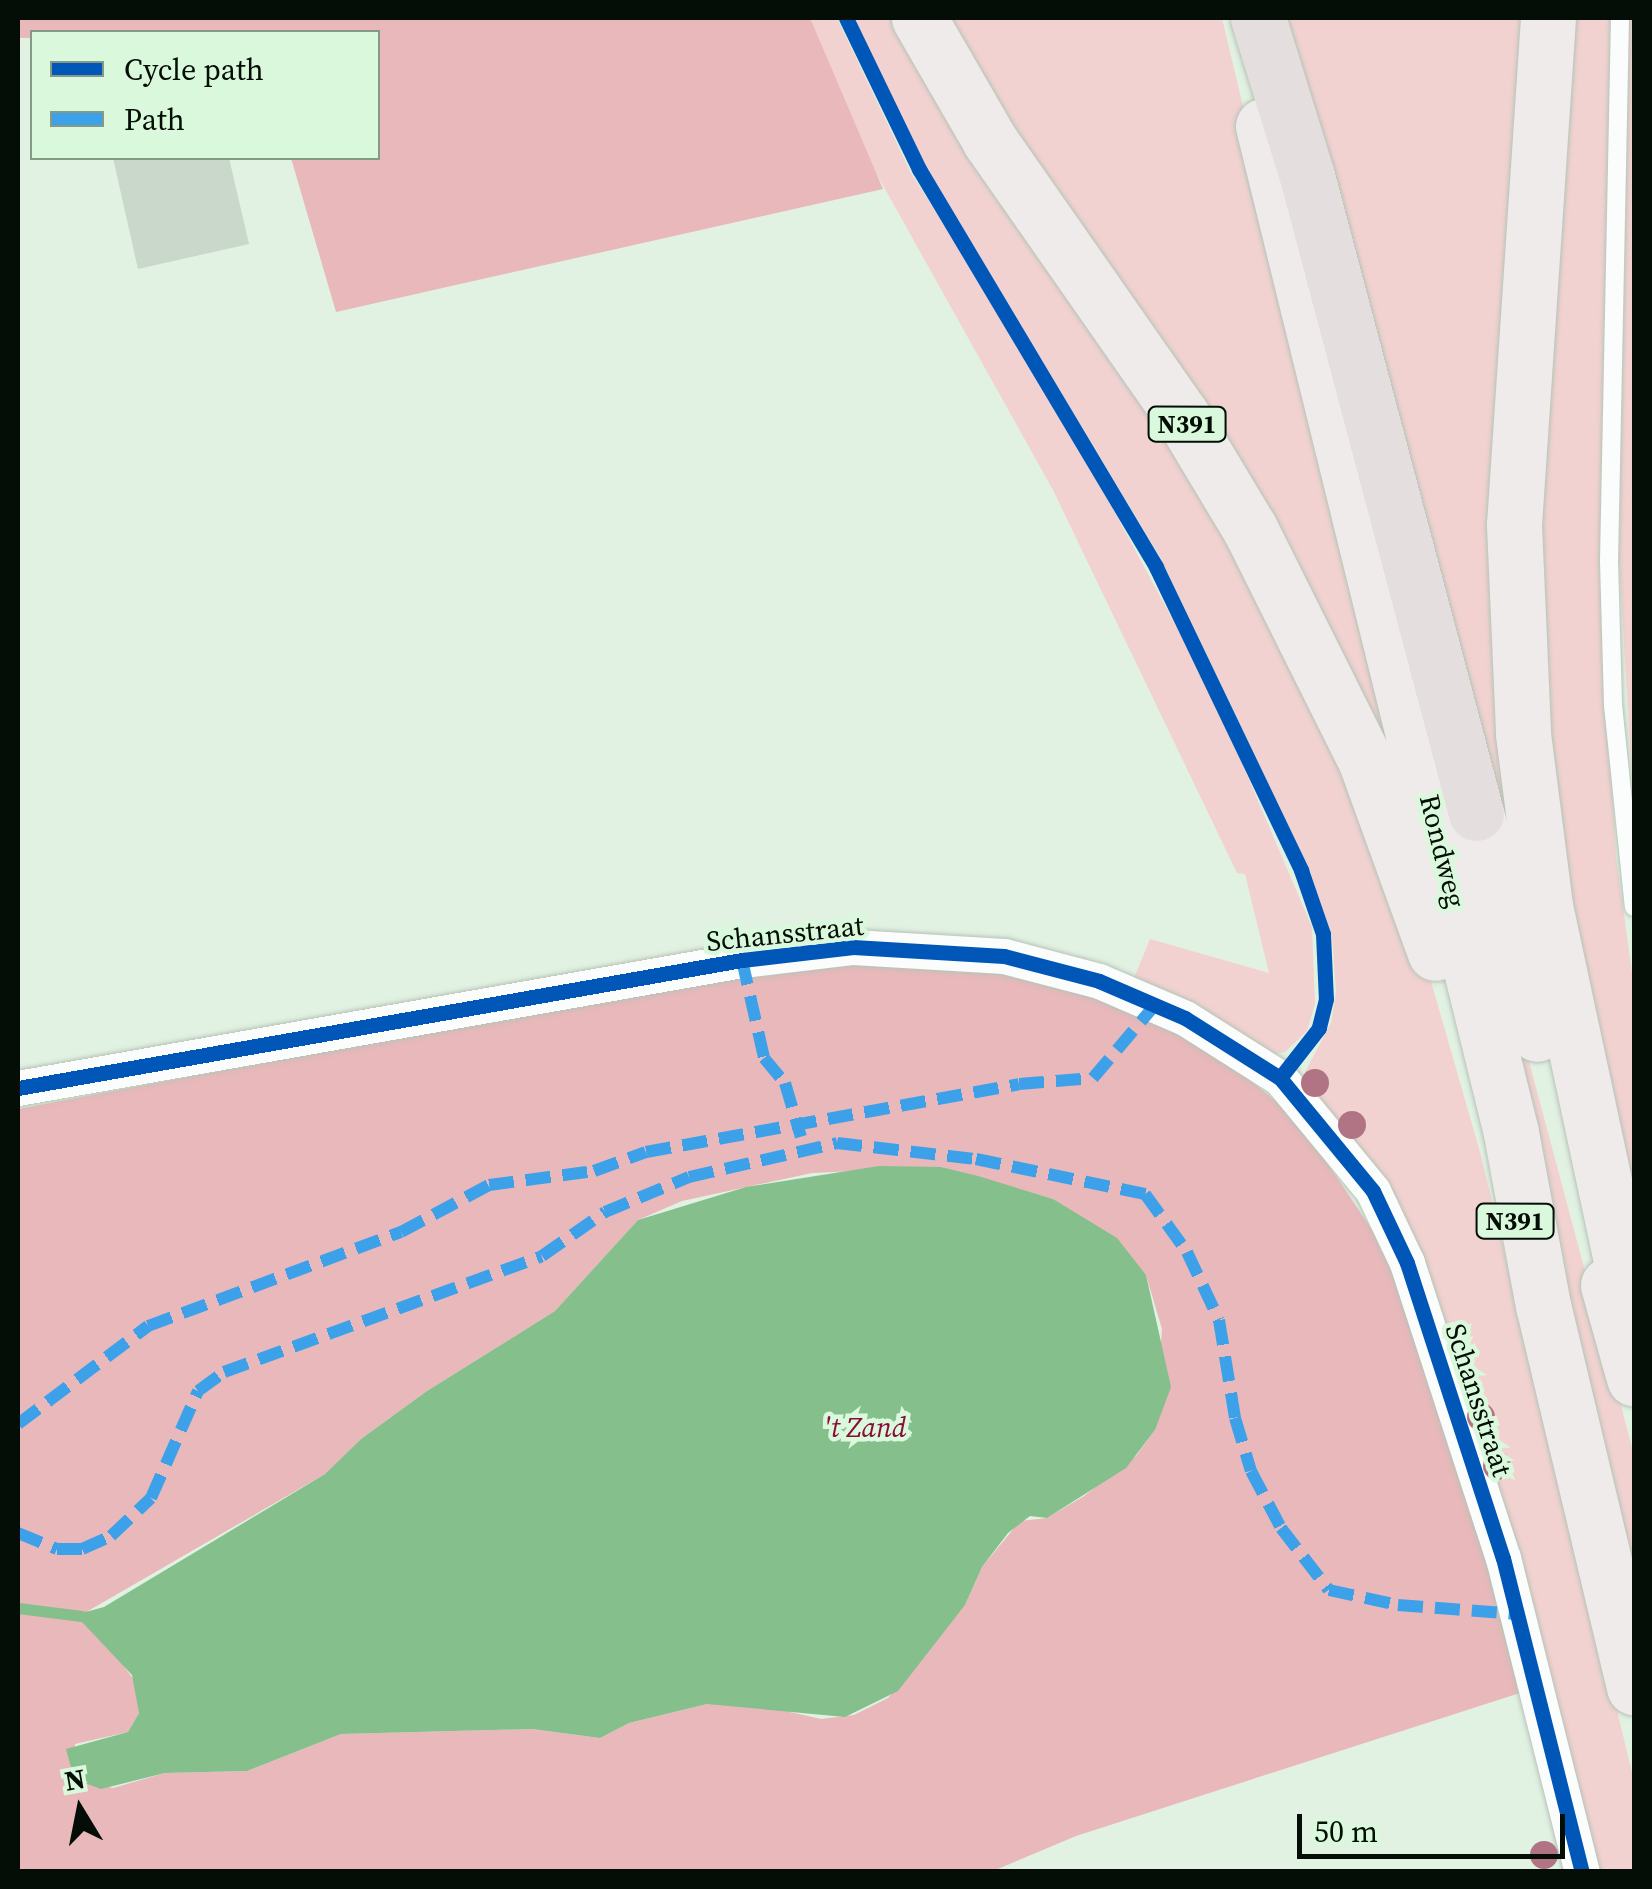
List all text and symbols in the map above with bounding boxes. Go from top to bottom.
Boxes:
legend [30,30,380,160]
text: Cycle path [124,49,264,90]
text: Path [124,99,185,140]
road number: N391 [1147,404,1227,444]
street label: Rondweg [1413,791,1473,911]
street label: Schansstraat [705,908,865,958]
road number: N391 [1475,1201,1555,1241]
street label: Schansstraat [1439,1320,1519,1480]
park label: 't Zand [823,1410,907,1444]
north arrow [30,1759,130,1859]
text: N [61,1759,88,1800]
scale bar [1302,1794,1570,1856]
text: 50 m [1314,1811,1378,1852]

